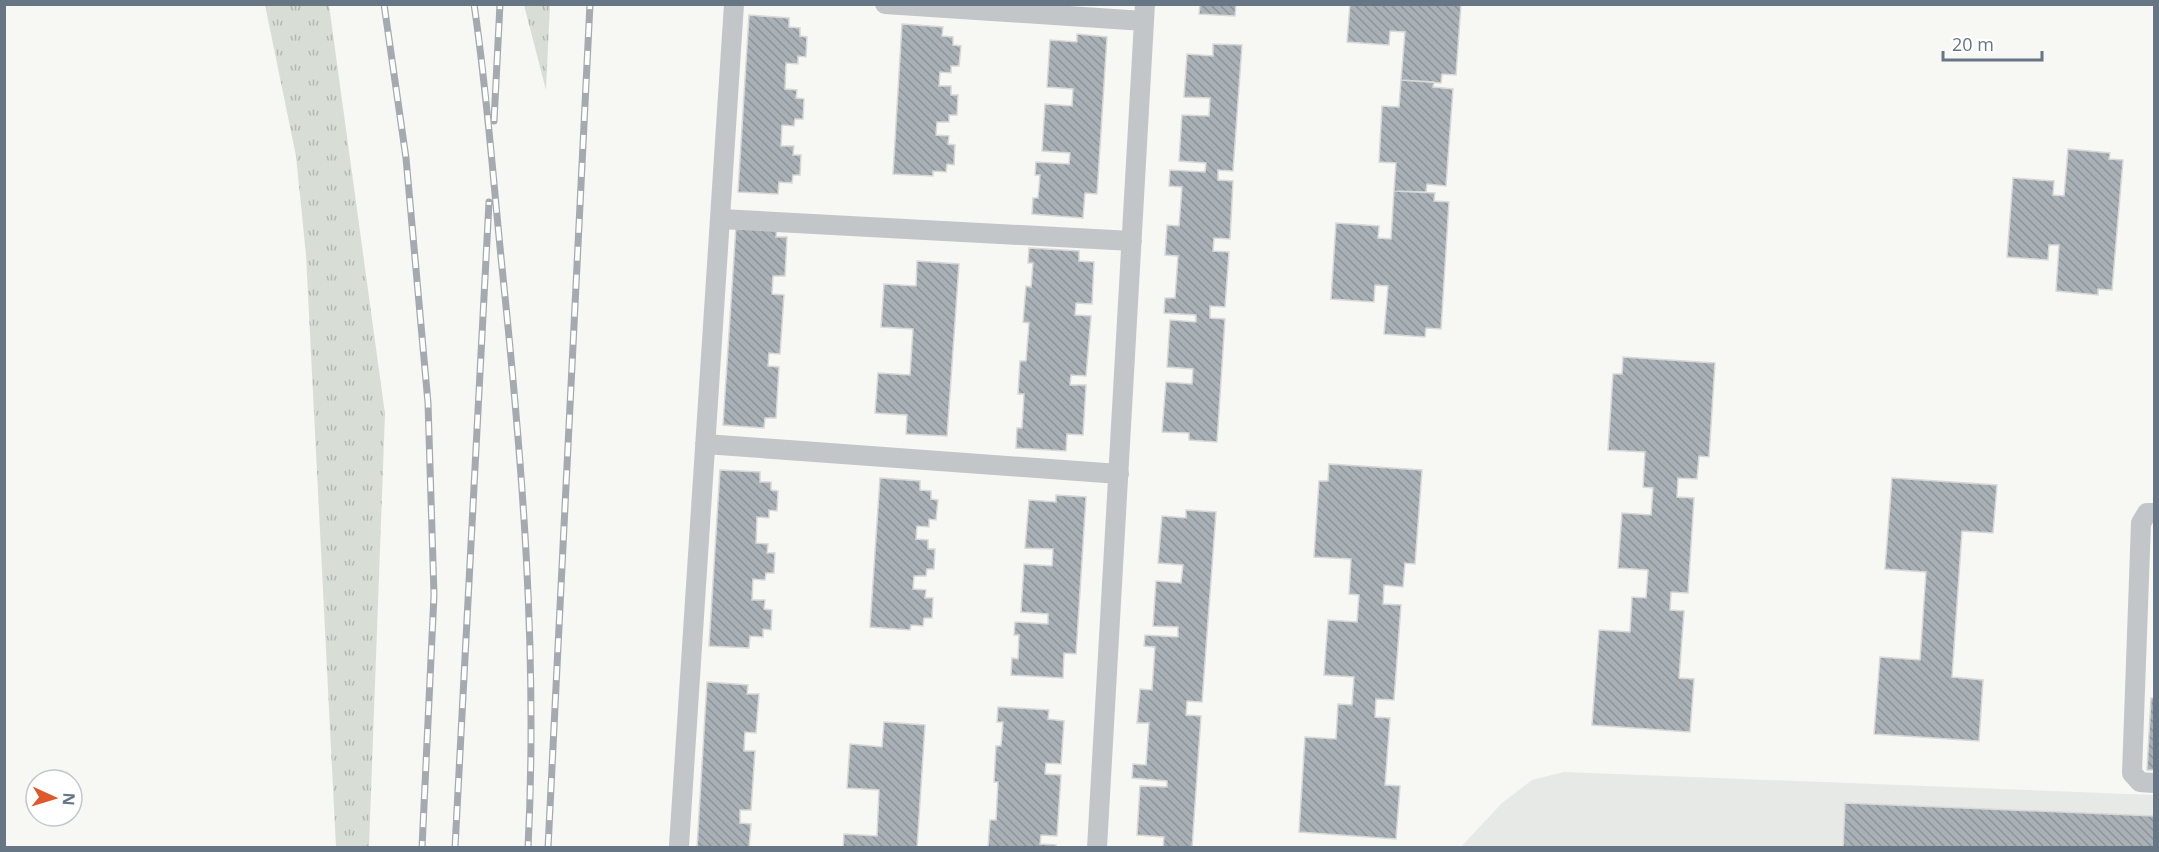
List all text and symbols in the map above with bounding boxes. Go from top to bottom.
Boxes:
scale bar [1943,24,2042,62]
text: 20 m [1952,32,1994,56]
north arrow [24,768,84,828]
text: N [58,792,80,806]

